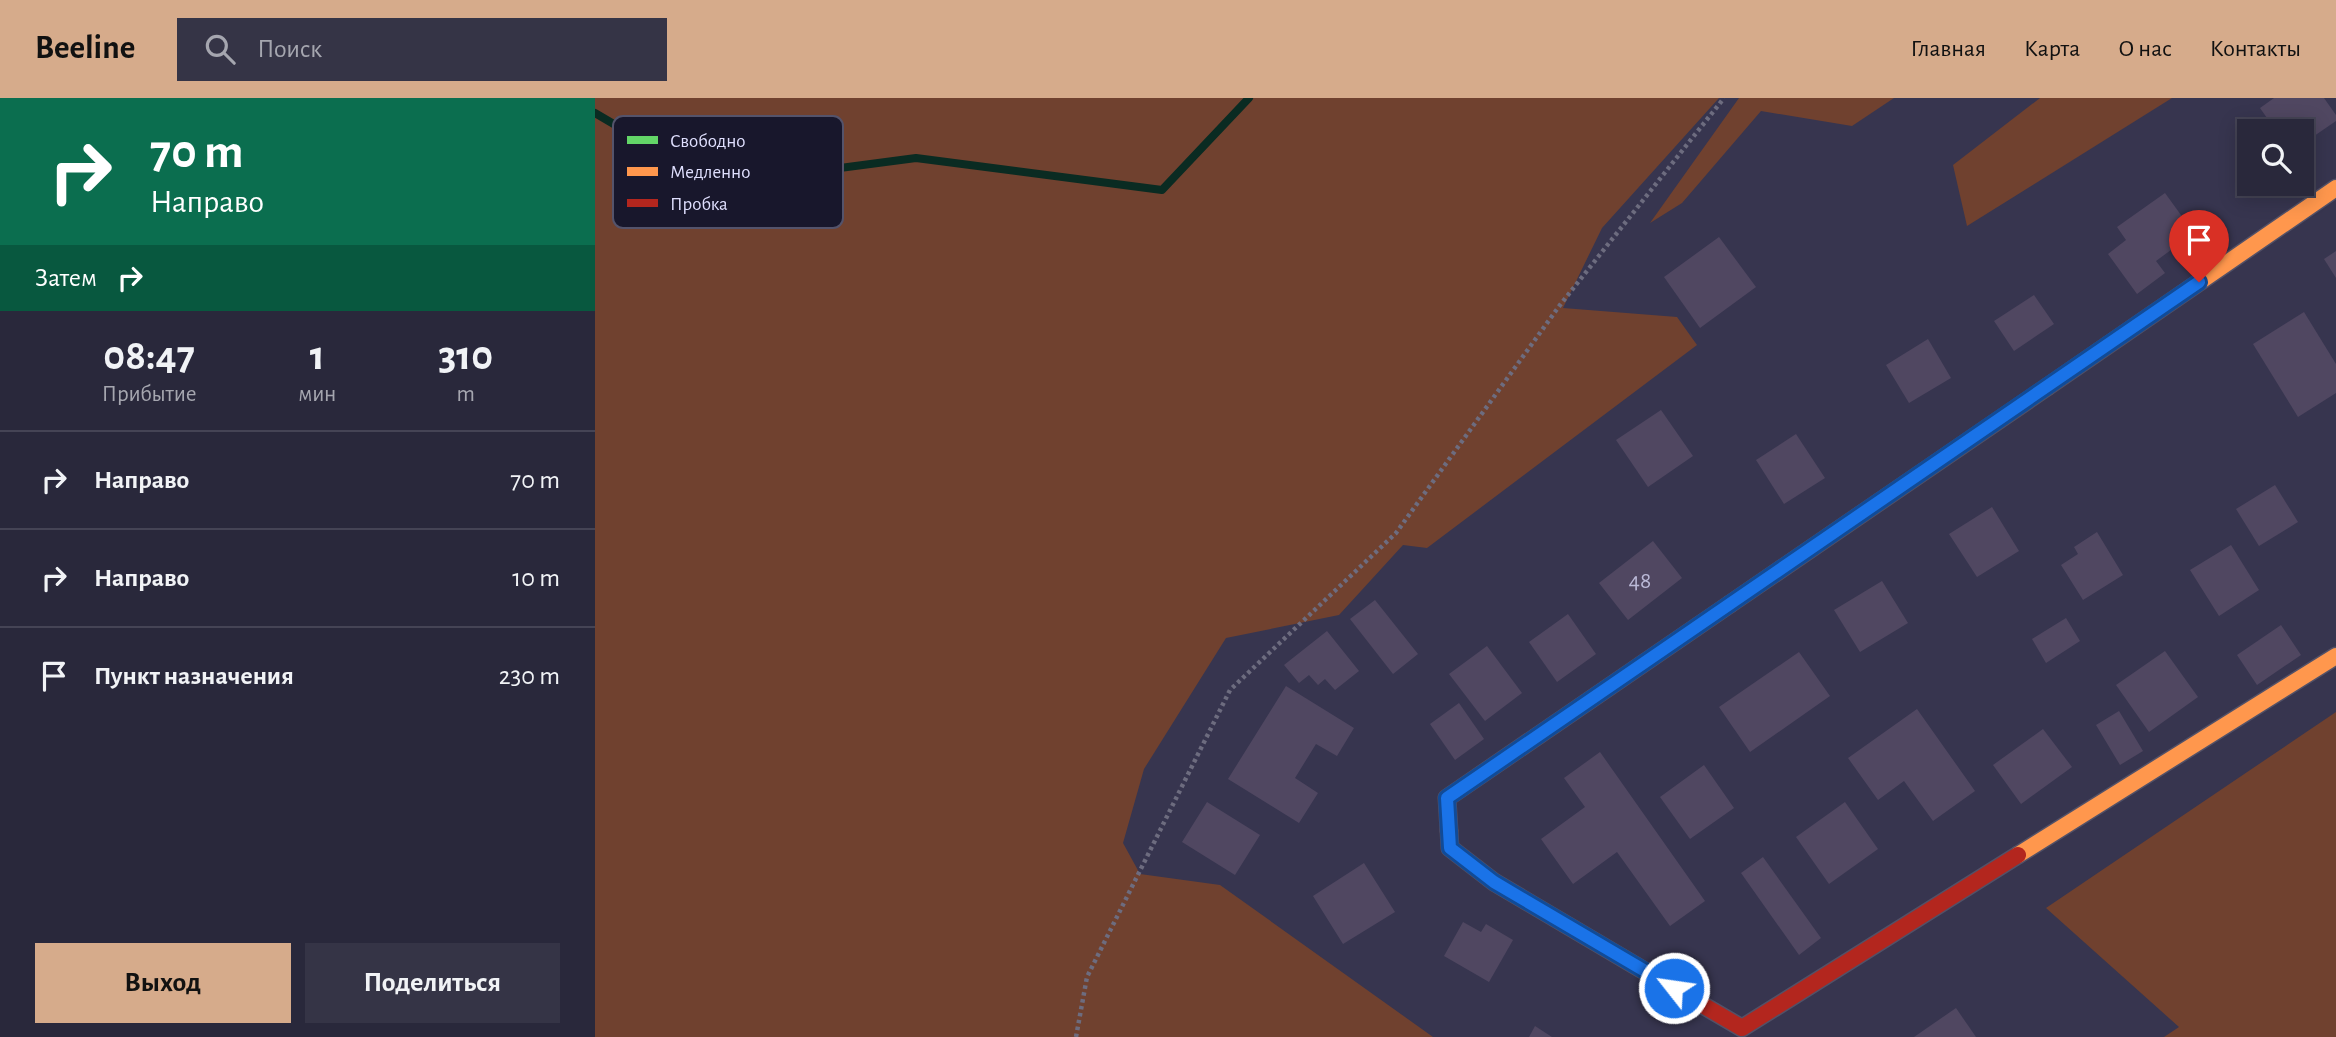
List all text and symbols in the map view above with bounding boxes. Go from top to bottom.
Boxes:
search box [177,18,667,81]
icon: search [201,30,239,68]
text: Beeline [35,32,135,65]
text: Поиск [257,36,322,62]
text: Главная [1911,37,1986,61]
text: Карта [2024,37,2080,61]
text: О нас [2118,37,2172,61]
text: Контакты [2210,37,2301,61]
legend [613,116,843,228]
map controls [2237,119,2314,196]
button: search [2237,119,2314,196]
icon: right [35,126,126,217]
text: 70 m [150,128,244,177]
text: Свободно [670,132,746,151]
text: Медленно [670,163,750,182]
text: Направо [150,186,264,218]
text: Пробка [670,195,728,214]
pin [2169,210,2229,282]
icon: arrive [2180,221,2218,259]
icon: right [111,259,149,297]
text: Затем [35,265,97,291]
text: 08:47 [103,335,195,377]
text: 1 [310,335,325,377]
text: 310 [438,335,493,377]
text: Прибытие [102,383,196,406]
text: мин [298,383,336,406]
text: m [456,383,475,406]
icon: right [35,461,73,499]
text: Направо [94,467,189,493]
text: 70 m [510,467,560,493]
icon: right [35,559,73,597]
text: Направо [94,565,189,591]
text: 10 m [512,565,560,591]
house number: 48 [1629,569,1651,593]
icon: arrive [35,657,73,695]
text: Пункт назначения [94,663,294,689]
text: 230 m [499,663,560,689]
button: Выход [35,943,291,1023]
button: Поделиться [305,943,560,1023]
position arrow [1637,951,1711,1025]

